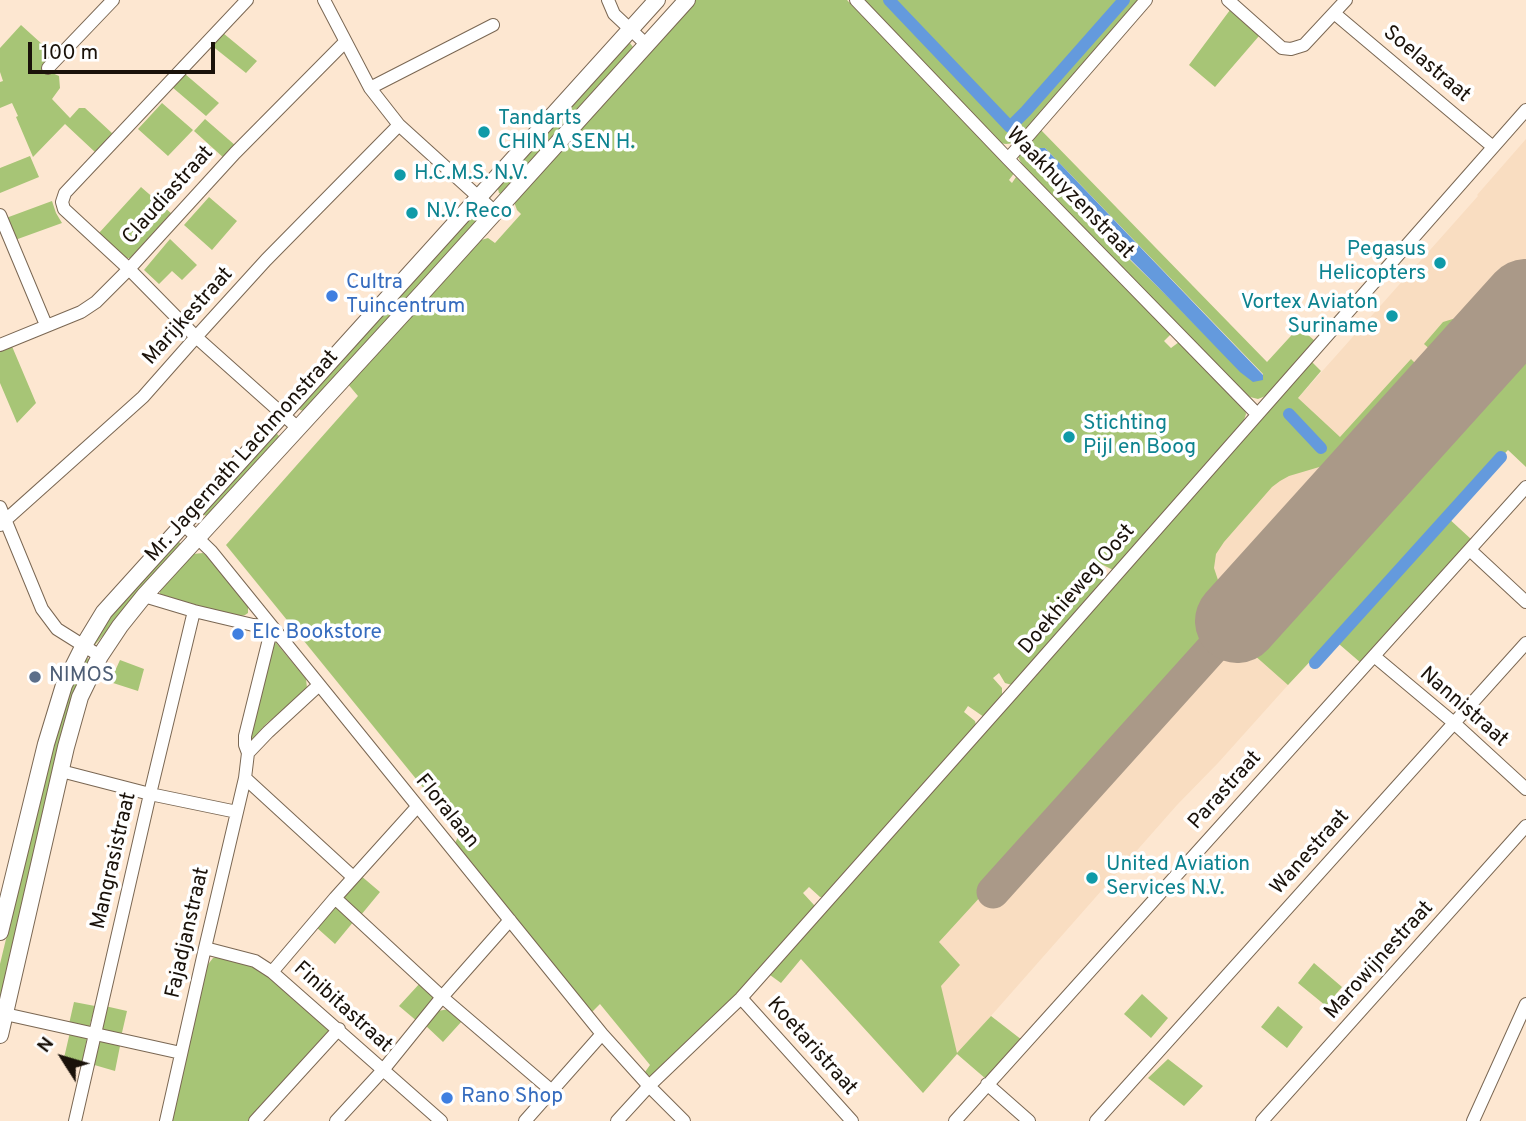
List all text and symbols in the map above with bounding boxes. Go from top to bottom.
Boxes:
street label: Soelastraat [1377,21,1475,109]
scale bar [32,28,219,72]
text: 100 m [41,40,98,67]
place label: Tandarts CHIN A SEN H. [498,107,635,157]
street label: Waakhuyzenstraat [1000,123,1138,265]
marker: Tandarts CHIN A SEN H. [476,124,492,140]
street label: Claudiastraat [118,141,220,251]
place label: H.C.M.S. N.V. [414,162,528,188]
marker: H.C.M.S. N.V. [392,167,408,183]
place label: N.V. Reco [426,200,512,226]
marker: N.V. Reco [404,205,420,221]
place label: Pegasus Helicopters [1318,238,1426,288]
marker: Pegasus Helicopters [1432,255,1448,271]
street label: Marijkestraat [139,263,239,371]
place label: Cultra Tuincentrum [346,271,465,321]
marker: Cultra Tuincentrum [324,288,340,304]
place label: Vortex Aviaton Suriname [1241,291,1378,341]
marker: Vortex Aviaton Suriname [1384,308,1400,324]
street label: Mr. Jagernath Lachmonstraat [141,346,345,568]
place label: Stichting Pijl en Boog [1083,412,1196,462]
marker: Stichting Pijl en Boog [1061,429,1077,445]
street label: Doekhieweg Oost [1015,520,1141,660]
place label: Elc Bookstore [252,621,382,647]
marker: Elc Bookstore [230,626,246,642]
street label: Nannistraat [1414,663,1512,753]
place label: NIMOS [49,664,114,690]
marker: NIMOS [27,669,43,685]
street label: Parastraat [1184,746,1268,836]
street label: Floralaan [409,770,483,854]
street label: Mangrasistraat [87,790,143,932]
street label: Wanestraat [1266,805,1356,901]
place label: United Aviation Services N.V. [1106,853,1250,903]
street label: Fajadjanstraat [162,865,216,1001]
marker: United Aviation Services N.V. [1084,870,1100,886]
street label: Marowijnestraat [1320,897,1440,1025]
street label: Finibitastraat [287,957,397,1059]
street label: Koetaristraat [760,993,862,1101]
north arrow [28,1023,98,1093]
text: N [33,1033,60,1058]
place label: Rano Shop [461,1085,563,1111]
marker: Rano Shop [439,1090,455,1106]

